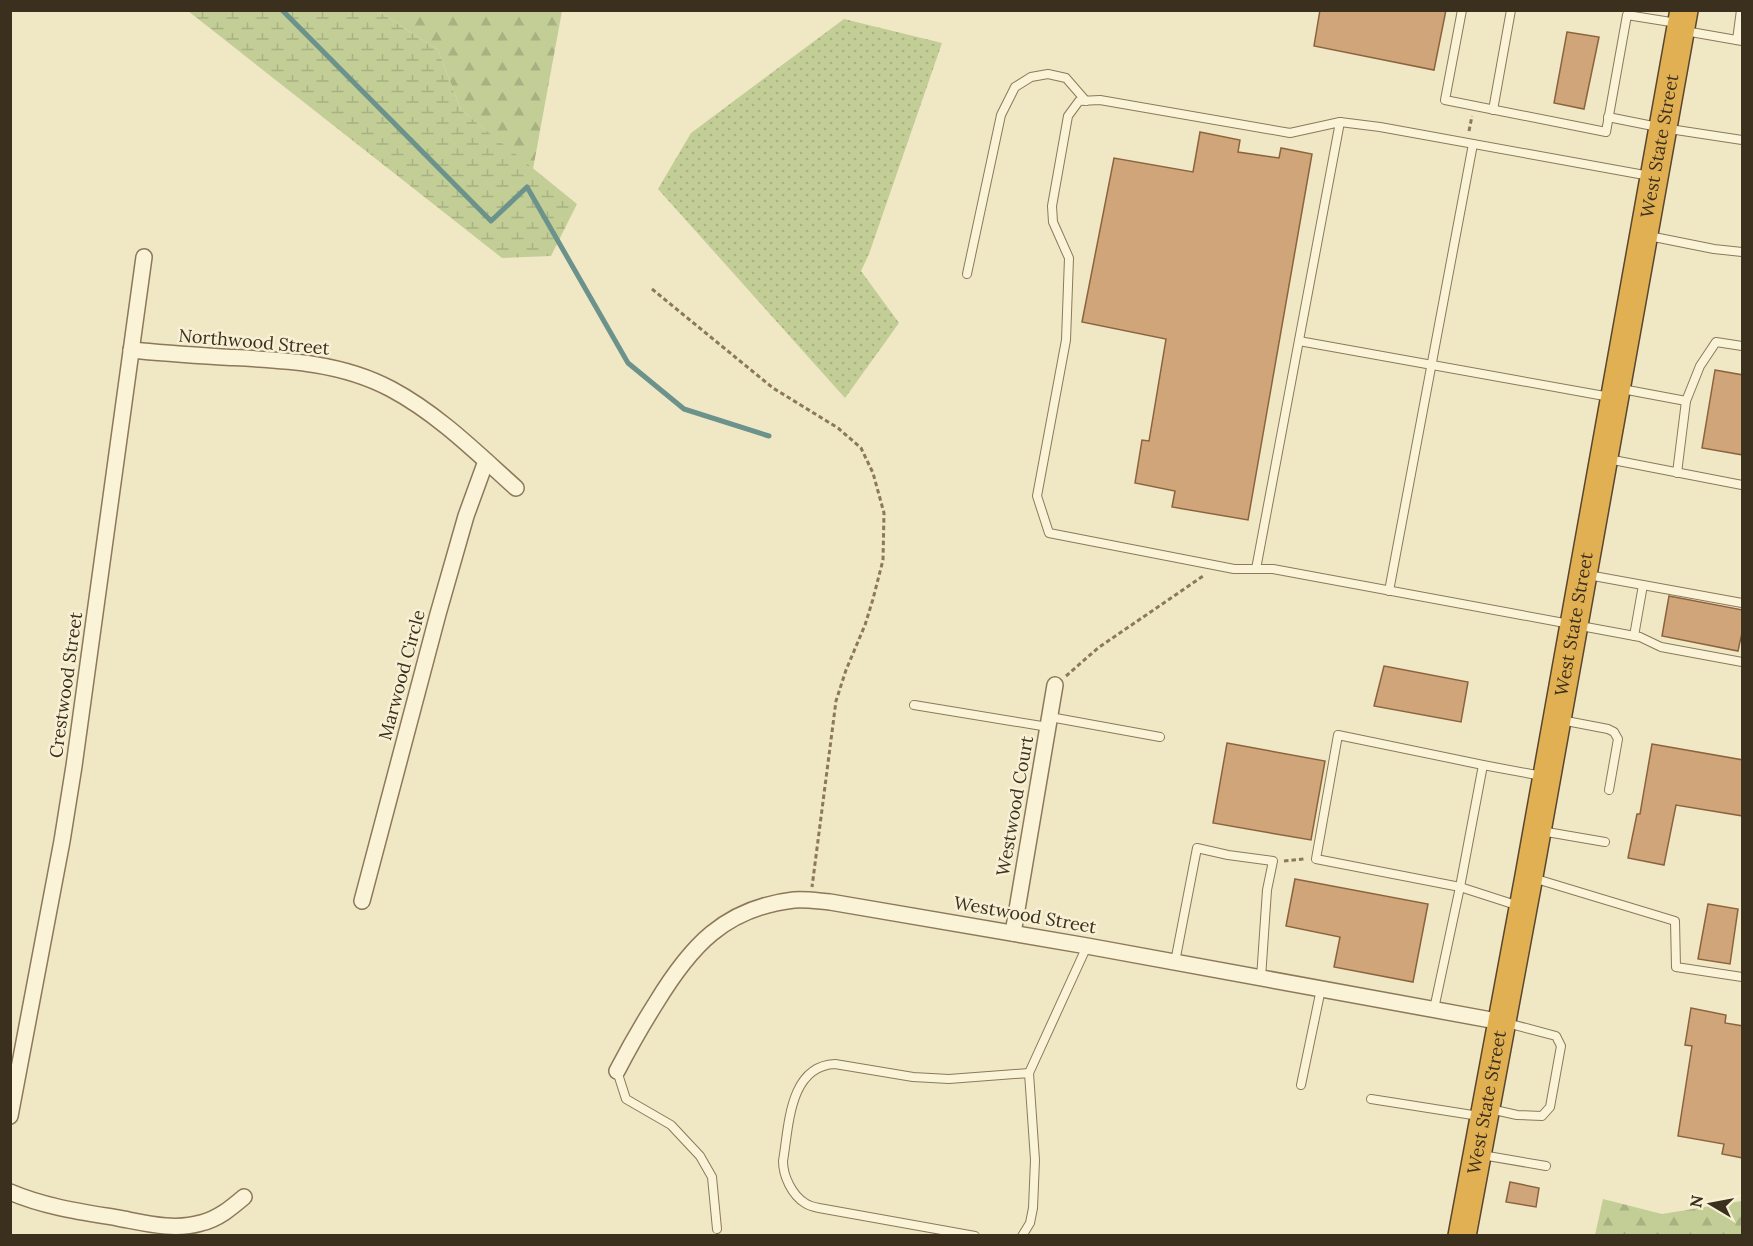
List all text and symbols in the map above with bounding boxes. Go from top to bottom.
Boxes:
street label: West State Street [1635,72,1683,220]
street label: Northwood Street [178,323,331,360]
street label: West State Street [1549,550,1598,698]
street label: Marwood Circle [373,607,430,743]
street label: Crestwood Street [44,610,87,760]
street label: Westwood Court [991,734,1038,878]
street label: Westwood Street [952,891,1098,938]
street label: West State Street [1462,1028,1511,1176]
north arrow [1681,1174,1741,1234]
text: N [1685,1194,1707,1209]

